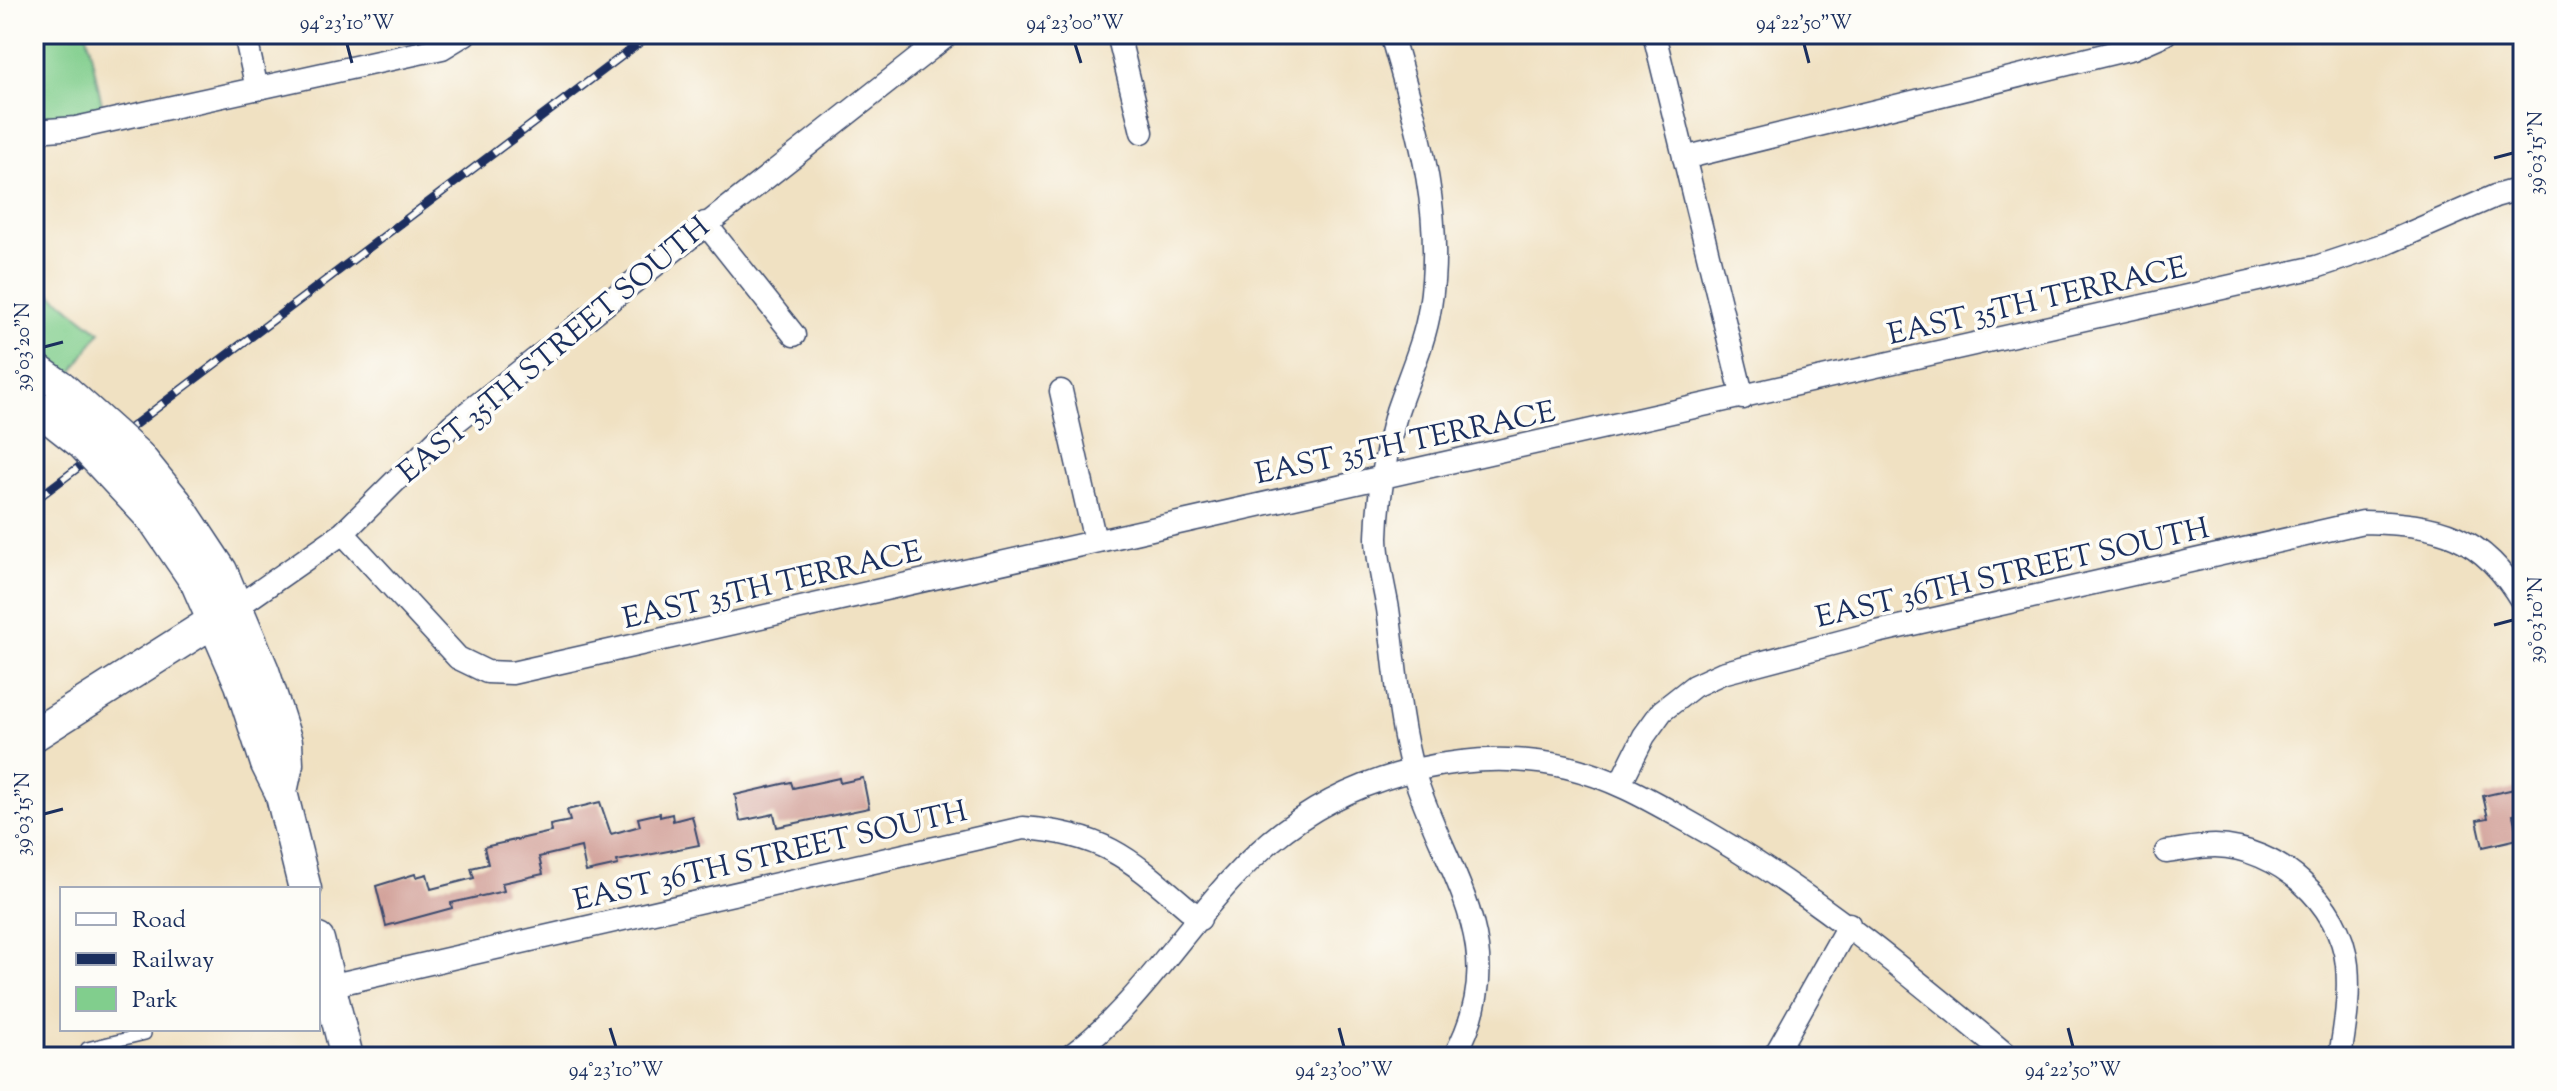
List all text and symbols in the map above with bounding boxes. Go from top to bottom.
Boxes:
text: 94°23'10"W [300,10,394,39]
text: 94°23'00"W [1026,10,1124,39]
text: 94°22'50"W [1756,10,1852,39]
text: 39°03'15"N [2523,111,2552,195]
street label: EAST 35TH STREET SOUTH [389,207,720,494]
street label: EAST 35TH TERRACE [1884,247,2191,358]
text: 39°03'20"N [10,302,39,392]
street label: EAST 35TH TERRACE [1251,392,1560,497]
street label: EAST 36TH STREET SOUTH [1812,508,2214,641]
street label: EAST 35TH TERRACE [619,531,926,642]
text: 39°03'10"N [2523,577,2552,663]
text: 39°03'15"N [10,772,39,856]
street label: EAST 36TH STREET SOUTH [570,791,972,924]
legend [60,887,320,1031]
text: Road [132,904,186,938]
text: Railway [132,944,214,978]
text: Park [132,984,178,1018]
text: 94°23'10"W [569,1057,663,1086]
text: 94°23'00"W [1295,1057,1393,1086]
text: 94°22'50"W [2025,1057,2121,1086]

